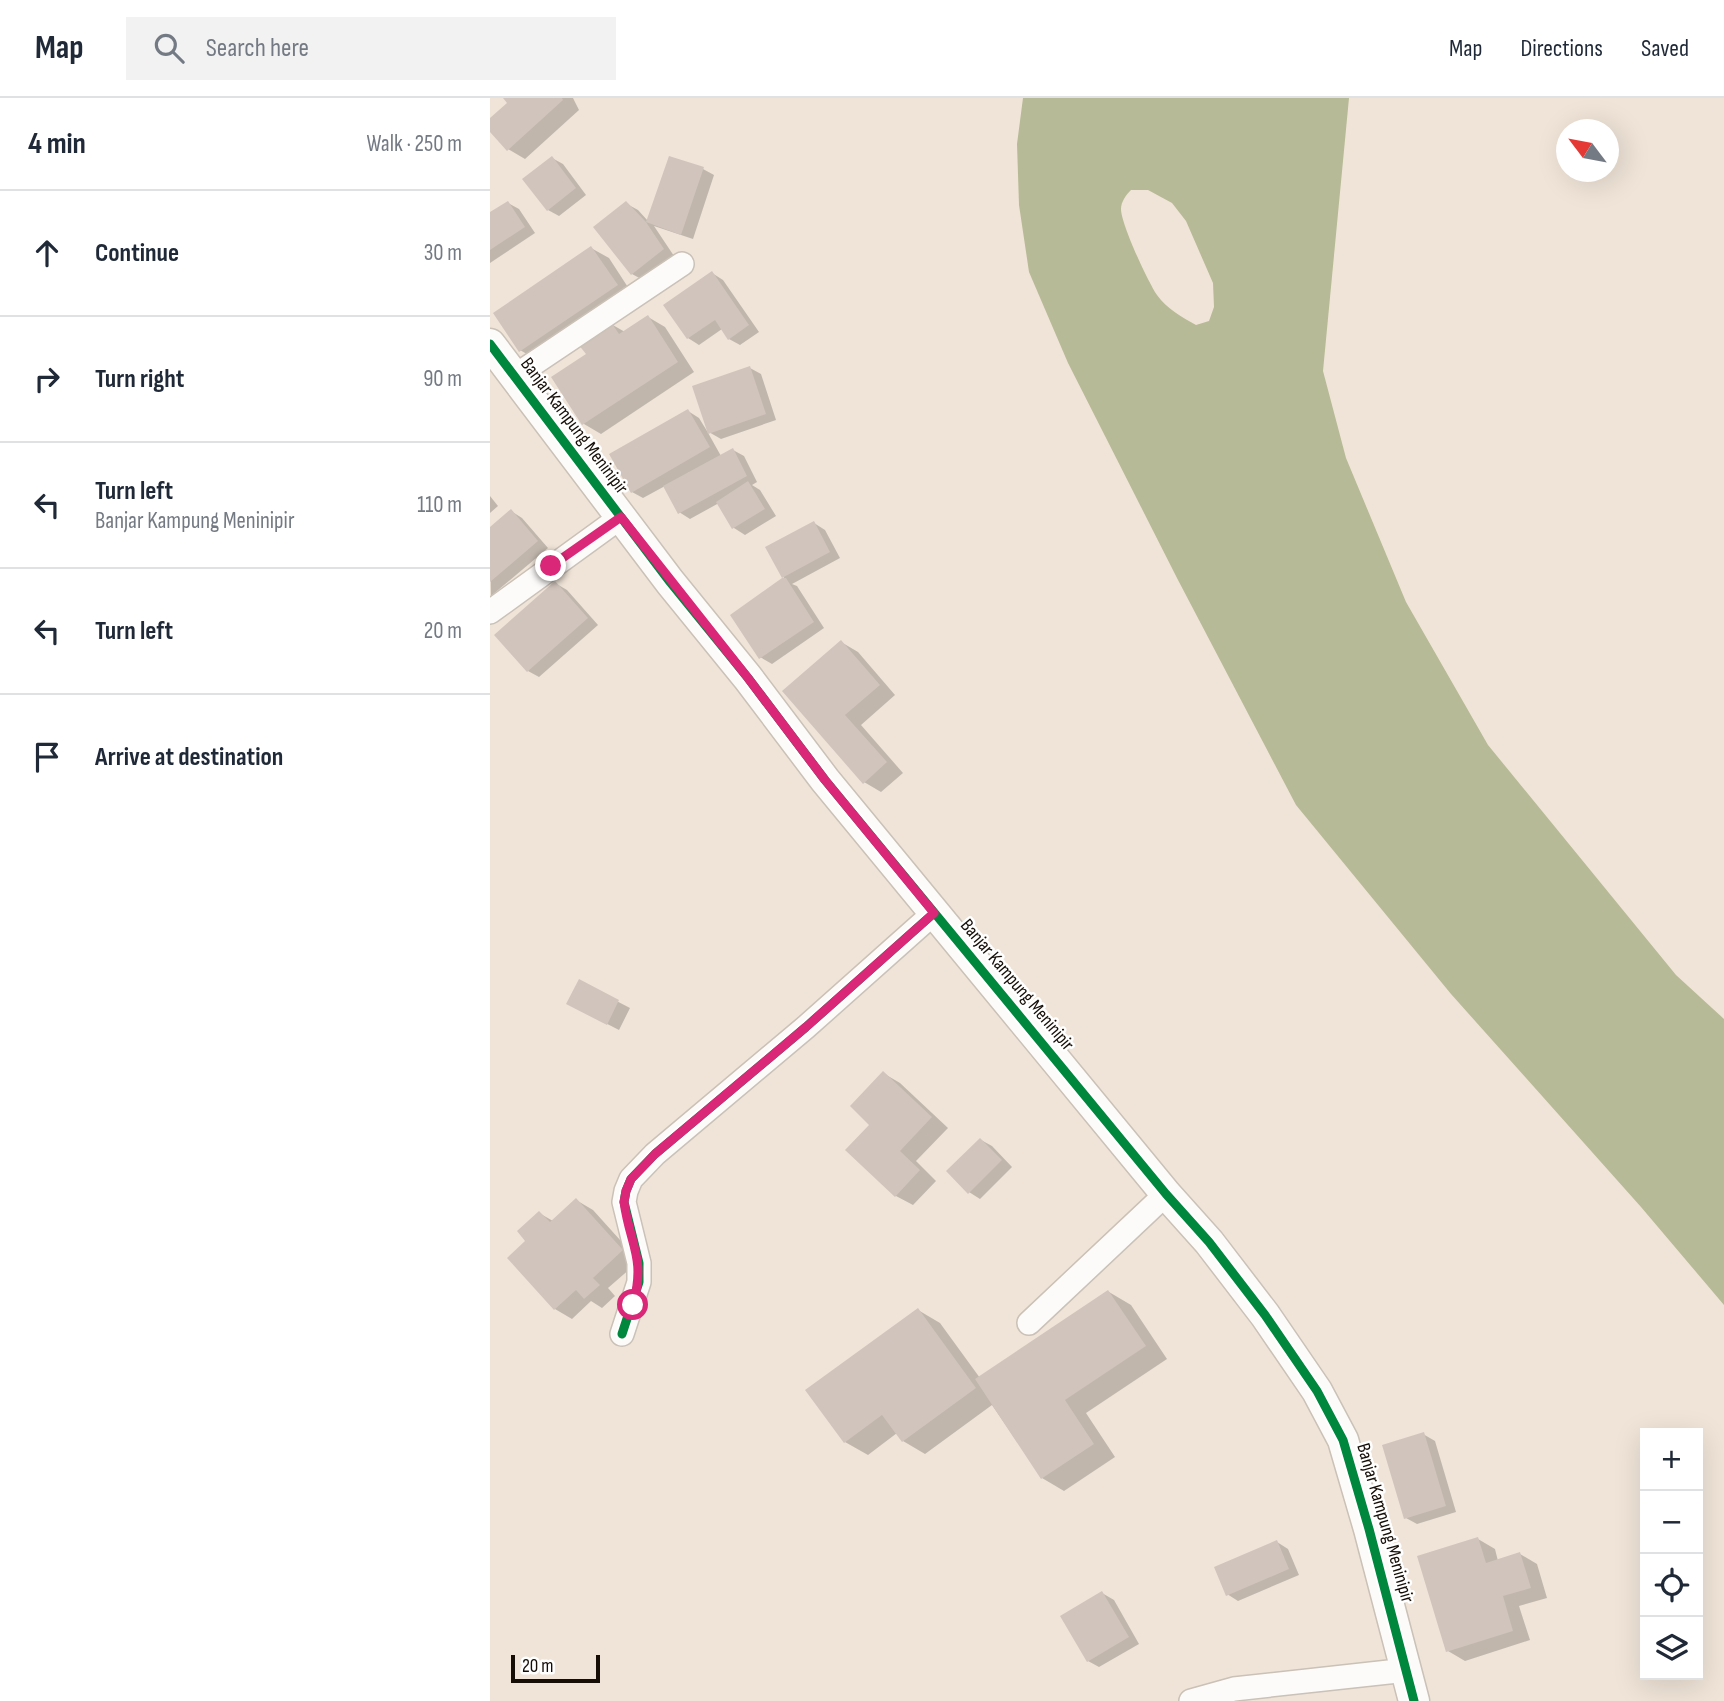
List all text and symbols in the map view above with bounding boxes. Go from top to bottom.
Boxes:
search box [126,17,616,80]
text: Map [35,28,84,68]
icon: search [150,29,188,67]
text: Search here [206,33,309,64]
text: Map [1449,34,1482,63]
text: Directions [1520,34,1603,63]
text: Saved [1641,34,1689,63]
north arrow [1556,119,1619,182]
text: 4 min [28,126,86,162]
text: Walk · 250 m [366,130,462,158]
icon: ahead [28,234,66,272]
text: Continue [95,238,179,269]
text: 30 m [424,239,462,267]
street label: Banjar Kampung Meninipir [515,353,633,499]
icon: right [28,360,66,398]
text: Turn right [95,364,184,395]
text: 90 m [423,365,462,393]
text: Turn left [95,476,173,507]
icon: left [28,486,66,524]
text: 110 m [417,491,462,519]
text: Banjar Kampung Meninipir [95,507,295,535]
route end [535,550,566,581]
icon: left [28,612,66,650]
text: Turn left [95,616,173,647]
text: 20 m [424,617,462,645]
icon: arrive [28,738,66,776]
text: Arrive at destination [95,742,283,773]
street label: Banjar Kampung Meninipir [955,914,1079,1056]
route start [617,1289,648,1320]
map controls [1640,1428,1703,1680]
button: + [1640,1428,1703,1491]
street label: Banjar Kampung Meninipir [1351,1441,1419,1606]
button: − [1640,1491,1703,1554]
button: locate [1640,1554,1703,1617]
button: layers [1640,1617,1703,1680]
scale bar [511,1652,600,1684]
text: 20 m [522,1655,554,1678]

